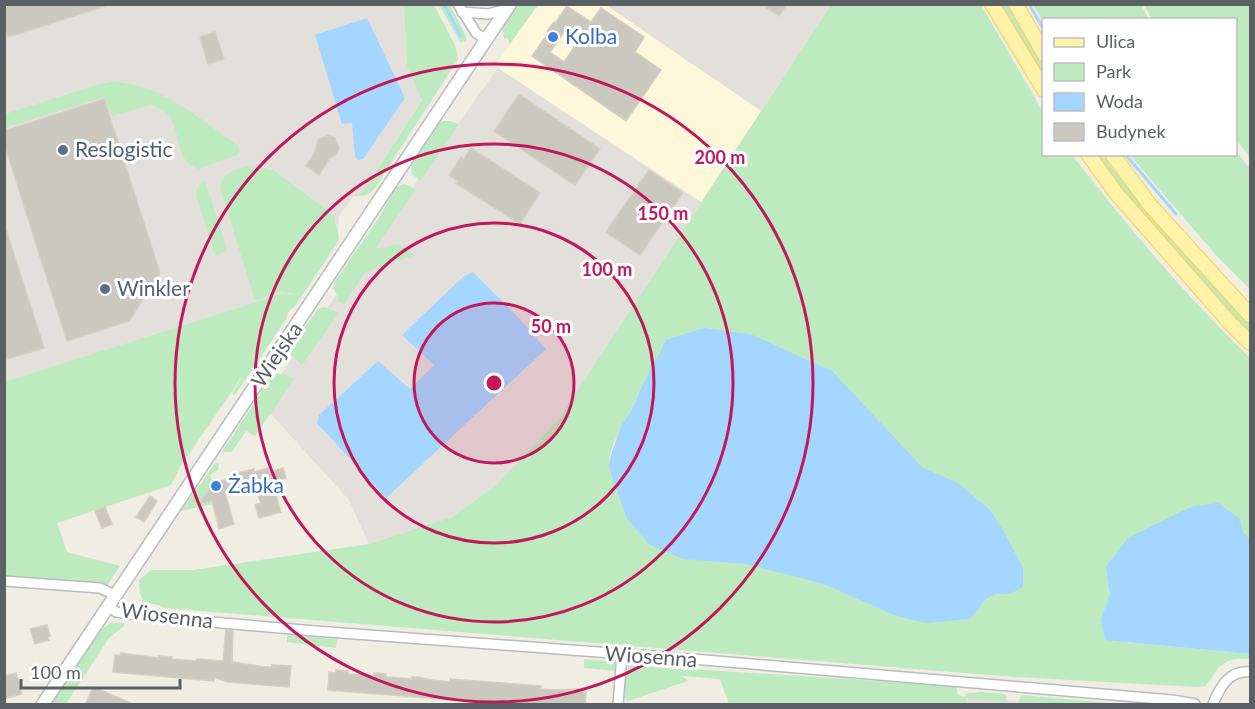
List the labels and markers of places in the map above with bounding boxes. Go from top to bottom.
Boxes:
place label: Kolba [565,23,617,48]
marker: Kolba [546,30,560,44]
place label: Reslogistic [75,136,172,161]
marker: Reslogistic [56,143,70,157]
place label: Winkler [117,275,190,300]
marker: Winkler [98,282,112,296]
centre of rings [484,373,504,393]
place label: Żabka [228,472,284,497]
marker: Żabka [209,479,223,493]

